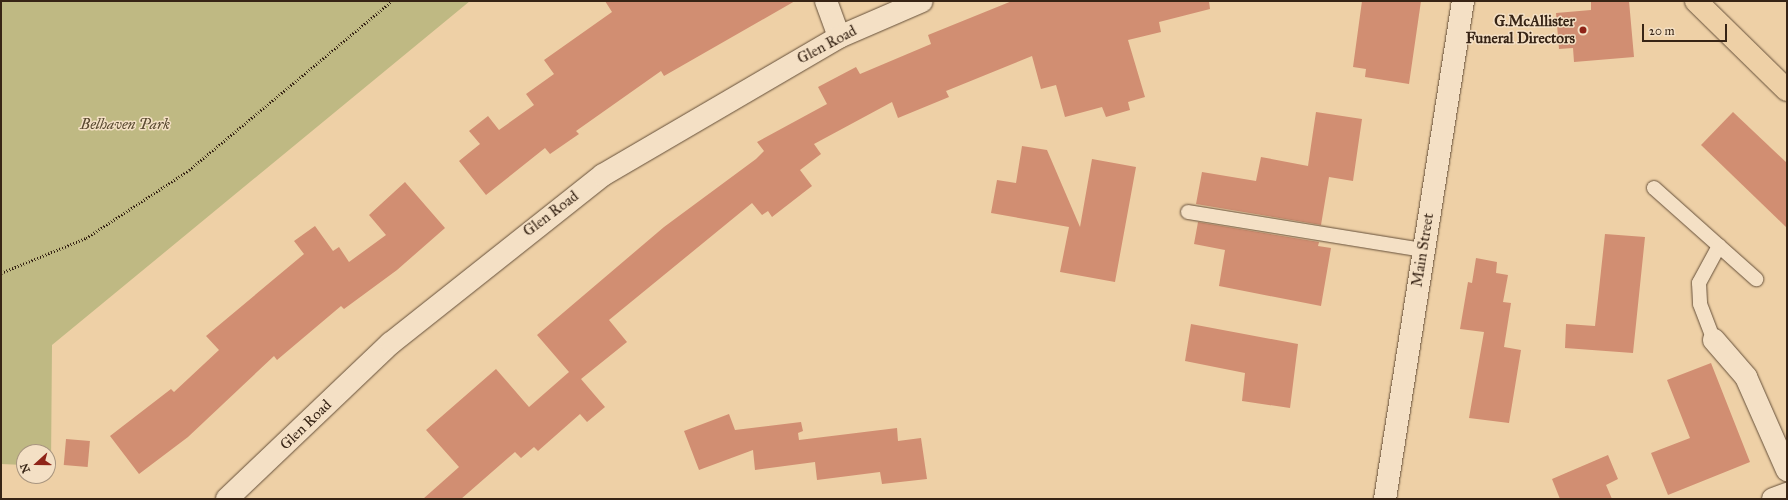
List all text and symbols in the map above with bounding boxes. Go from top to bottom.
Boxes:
place label: G.McAllister Funeral Directors [1466,12,1575,47]
scale bar [1644,16,1729,42]
street label: Glen Road [794,22,860,68]
text: 20 m [1649,24,1675,38]
marker: G.McAllister Funeral Directors [1578,25,1588,35]
park label: Belhaven Park [80,116,170,134]
street label: Glen Road [520,187,582,241]
street label: Main Street [1408,212,1438,288]
street label: Glen Road [277,396,335,454]
north arrow [16,444,56,484]
text: N [18,461,33,475]

